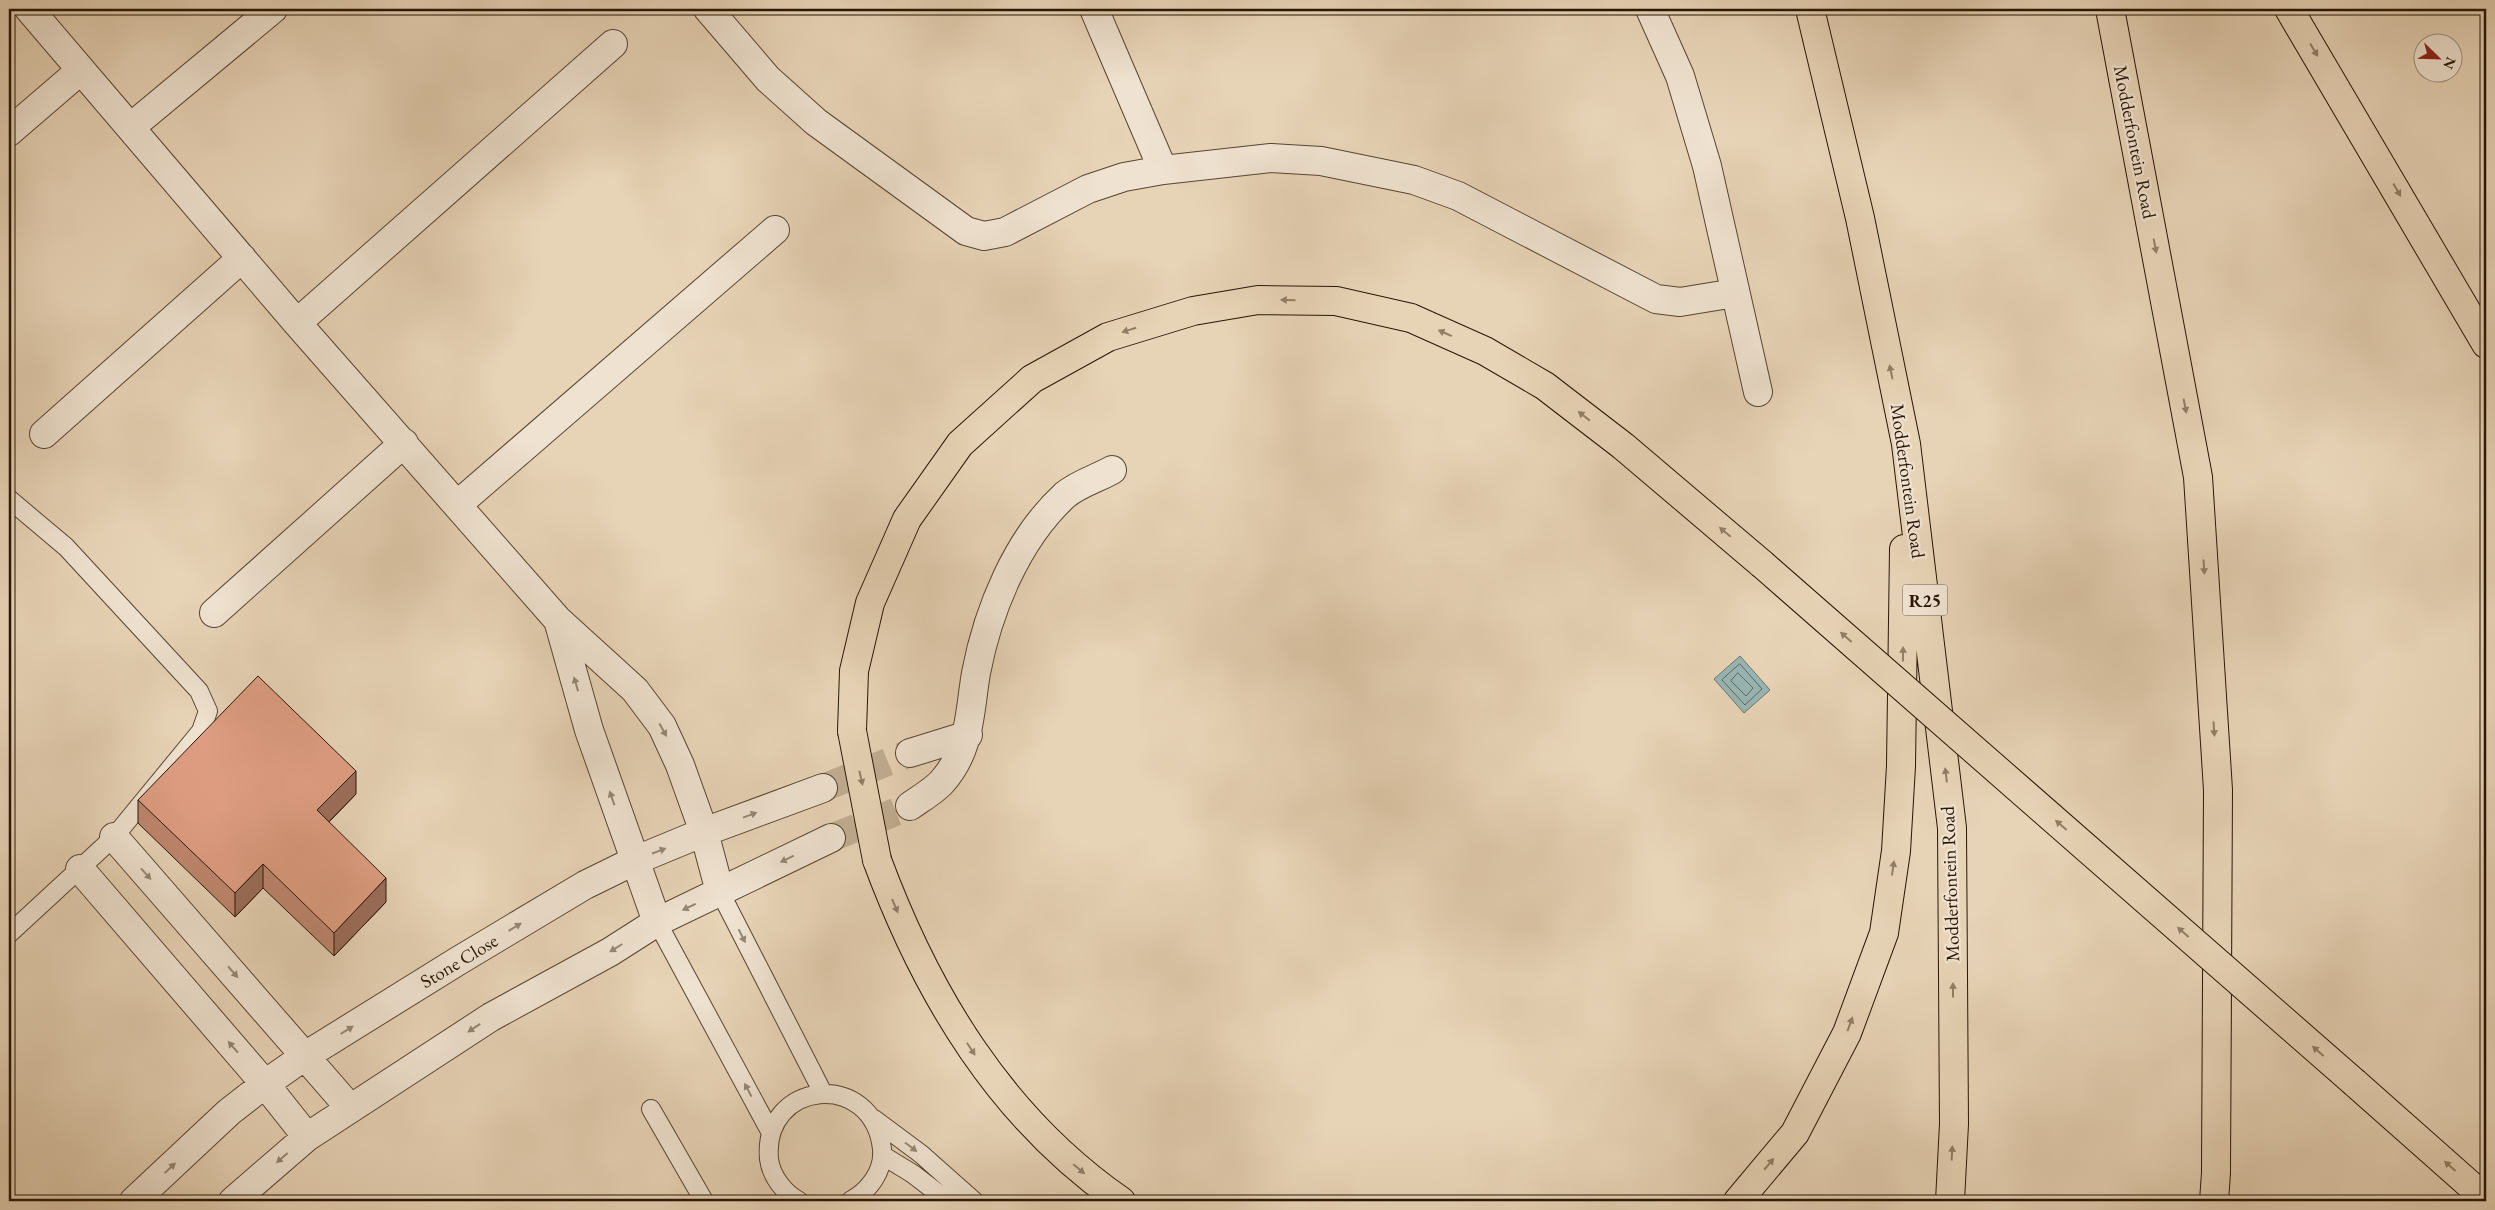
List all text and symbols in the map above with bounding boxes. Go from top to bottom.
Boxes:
north arrow [2412,32,2462,82]
one-way arrow [2310,44,2319,57]
text: N [2439,54,2460,72]
street label: Modderfontein Road [2108,63,2162,221]
one-way arrow [2392,184,2401,197]
one-way arrow [2151,238,2159,254]
one-way arrow [1279,296,1295,304]
one-way arrow [1121,327,1136,335]
one-way arrow [1438,328,1452,336]
one-way arrow [1887,363,1895,379]
one-way arrow [2181,398,2189,414]
street label: Modderfontein Road [1885,402,1931,560]
one-way arrow [1577,411,1591,421]
one-way arrow [1719,527,1732,538]
one-way arrow [2200,559,2208,575]
road number: R25 [1902,584,1948,616]
one-way arrow [1840,632,1853,643]
one-way arrow [1899,646,1907,662]
one-way arrow [571,676,579,691]
one-way arrow [2211,721,2219,737]
one-way arrow [659,722,667,737]
one-way arrow [1942,767,1950,783]
one-way arrow [857,771,865,786]
one-way arrow [608,791,615,806]
street label: Modderfontein Road [1935,805,1965,962]
one-way arrow [742,811,757,818]
one-way arrow [2055,819,2067,831]
one-way arrow [652,847,666,855]
one-way arrow [780,855,794,863]
one-way arrow [1889,860,1897,876]
one-way arrow [140,867,152,879]
one-way arrow [891,899,899,913]
one-way arrow [681,903,696,912]
one-way arrow [509,923,522,932]
one-way arrow [2177,926,2189,938]
street label: Stone Close [416,928,502,994]
one-way arrow [738,928,746,943]
one-way arrow [609,943,622,953]
one-way arrow [227,965,238,978]
one-way arrow [1949,982,1957,998]
one-way arrow [1847,1017,1854,1032]
one-way arrow [468,1023,481,1033]
one-way arrow [340,1025,353,1035]
one-way arrow [227,1042,239,1054]
one-way arrow [966,1042,976,1055]
one-way arrow [2312,1045,2325,1056]
one-way arrow [743,1084,752,1097]
one-way arrow [904,1142,918,1152]
one-way arrow [1949,1144,1957,1160]
one-way arrow [276,1153,289,1164]
one-way arrow [1763,1158,1774,1170]
one-way arrow [2443,1161,2456,1172]
one-way arrow [164,1162,176,1174]
one-way arrow [1073,1163,1086,1174]

